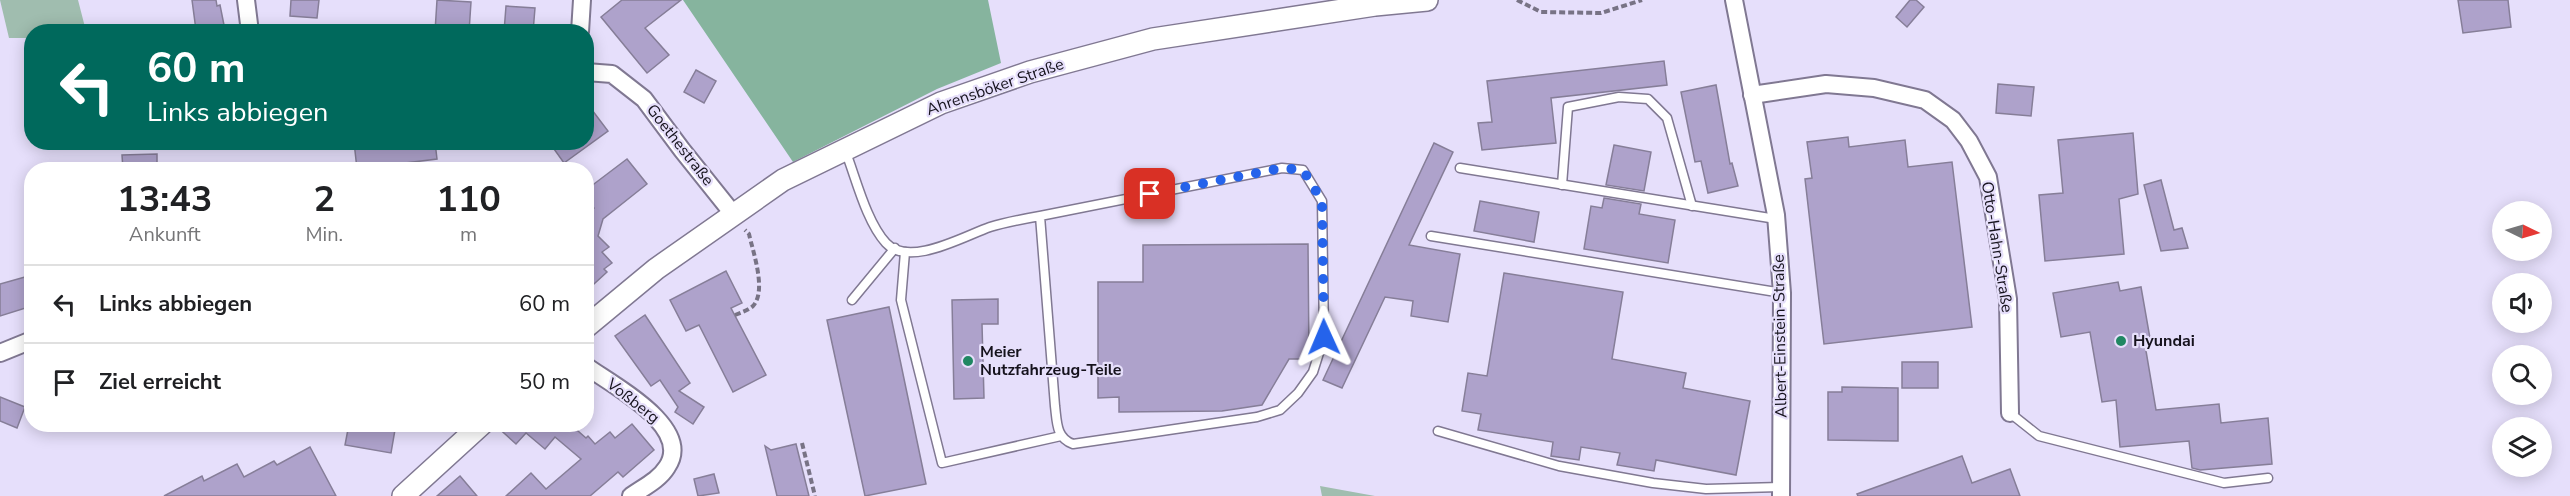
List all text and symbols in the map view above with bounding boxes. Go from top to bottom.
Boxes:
text: 60 m [147,40,246,97]
icon: left [48,48,126,126]
street label: Ahrensböker Straße [923,53,1067,121]
text: Links abbiegen [147,94,328,131]
street label: Goethestraße [641,100,719,190]
pin [1124,168,1175,219]
text: 13:43 [117,175,212,224]
text: 2 [313,175,335,224]
text: 110 [436,175,501,224]
icon: arrive [1133,177,1166,210]
street label: Otto-Hahn-Straße [1976,180,2018,314]
north arrow [2492,201,2552,261]
map controls [2492,201,2552,477]
text: Ankunft [129,221,201,248]
text: Min. [305,221,343,248]
text: m [460,221,477,248]
street label: Albert-Einstein-Straße [1768,254,1792,418]
button: sound [2492,273,2552,333]
icon: left [48,288,81,321]
text: Links abbiegen [99,289,252,319]
text: 60 m [519,289,570,319]
position arrow [1292,305,1356,369]
place label: Hyundai [2133,330,2195,352]
marker: Hyundai [2114,334,2128,348]
place label: Meier Nutzfahrzeug-Teile [980,341,1122,381]
button: search [2492,345,2552,405]
marker: Meier Nutzfahrzeug-Teile [961,354,975,368]
icon: arrive [48,366,81,399]
text: Ziel erreicht [99,367,221,397]
text: 50 m [519,367,570,397]
street label: Voßberg [601,373,664,429]
button: layers [2492,417,2552,477]

